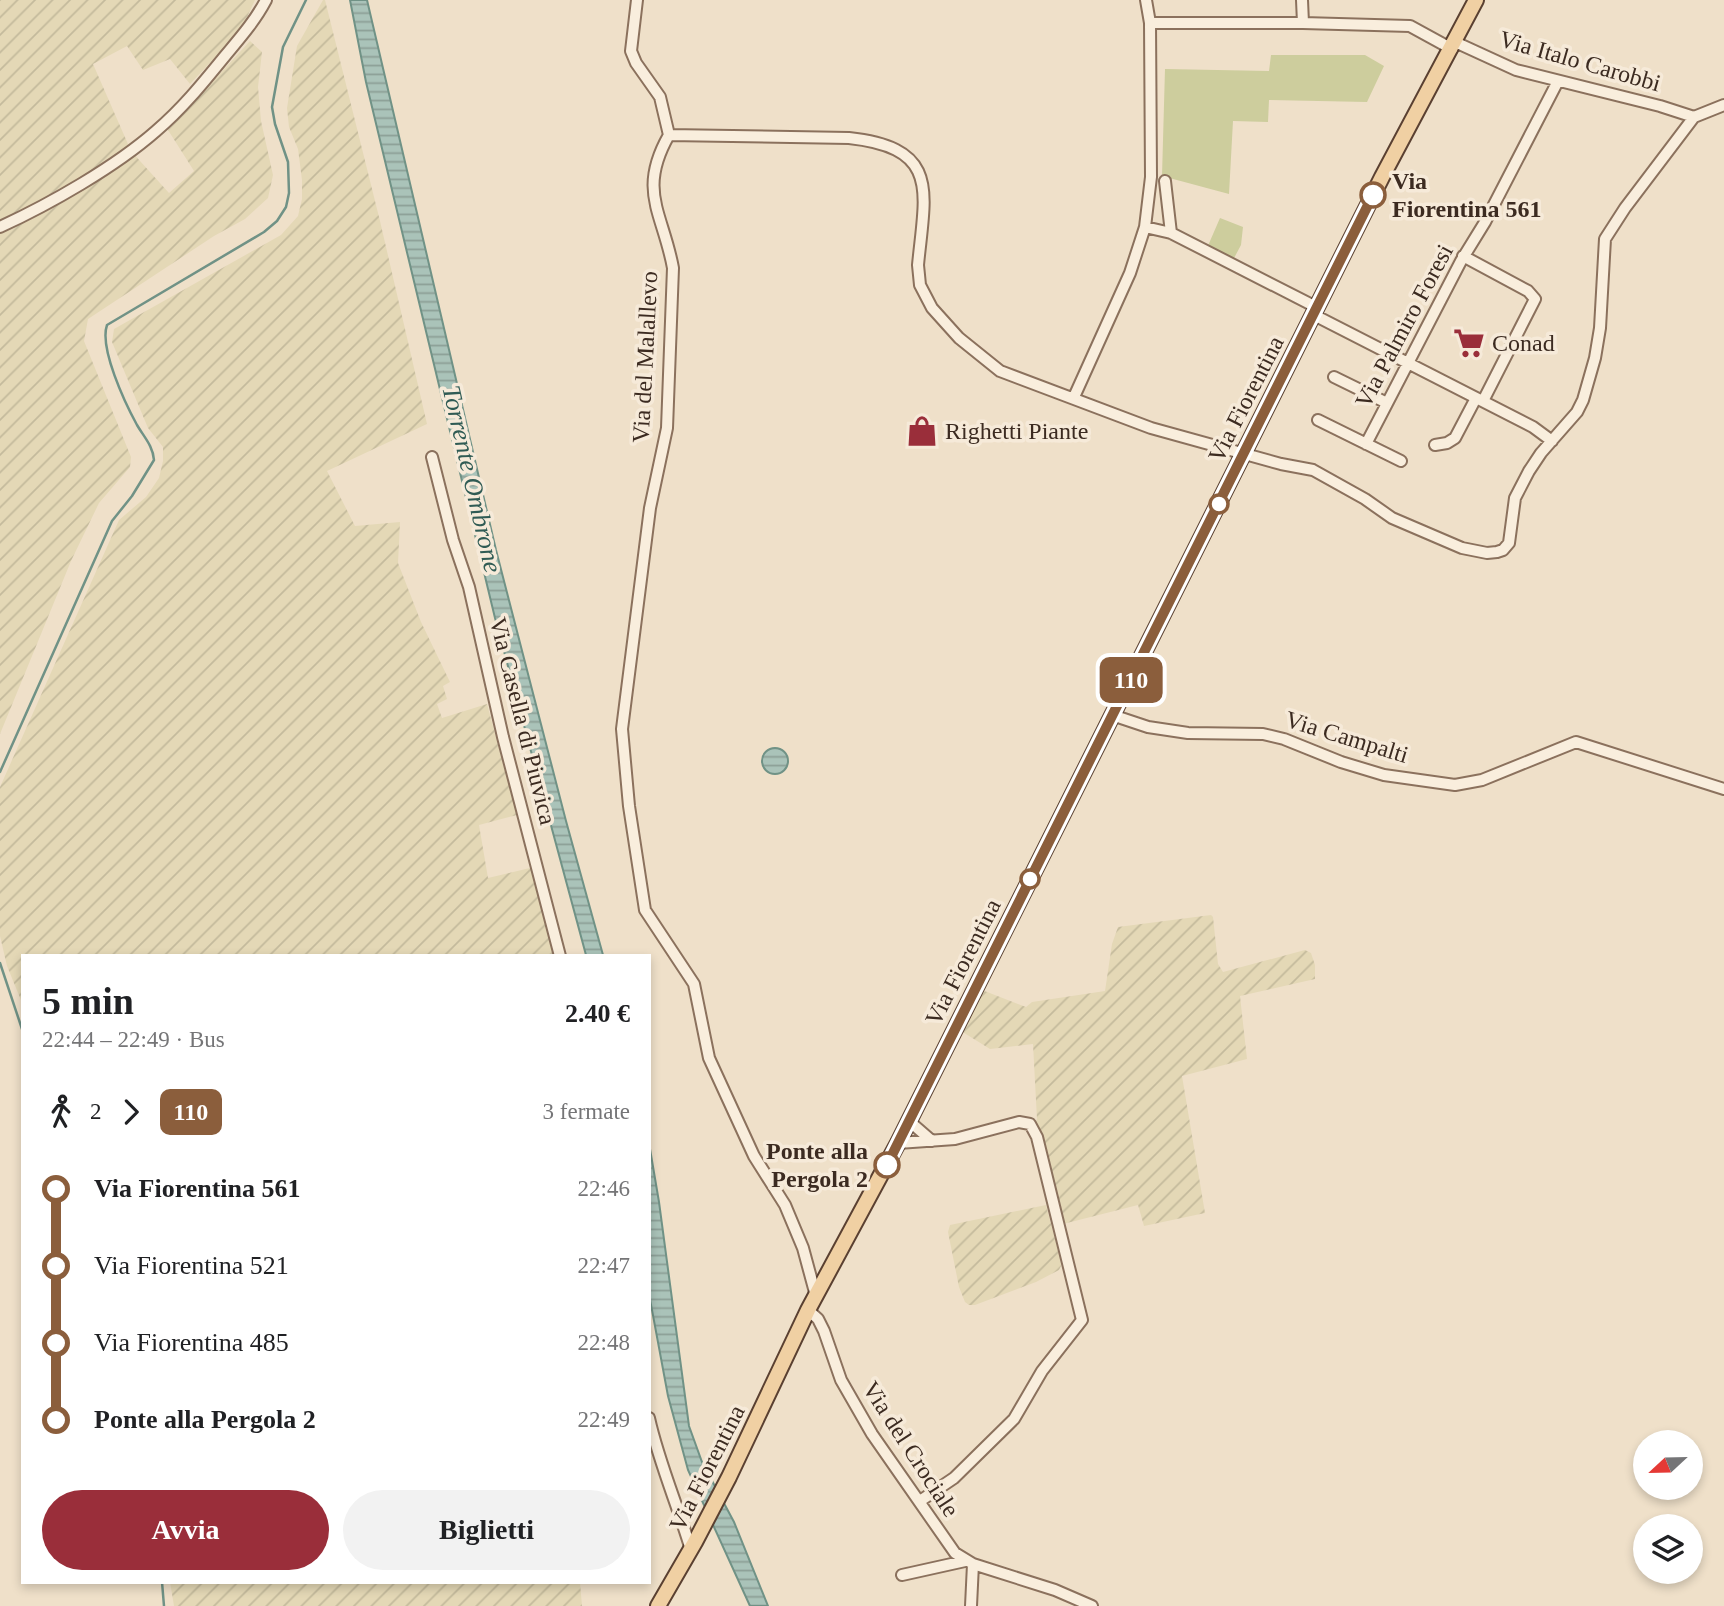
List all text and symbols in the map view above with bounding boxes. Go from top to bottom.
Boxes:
street label: Via Italo Carobbi [1496,26,1664,97]
place label: Via Fiorentina 561 [1392,168,1542,222]
marker: Via Fiorentina 561 [1360,182,1386,208]
street label: Via Palmiro Foresi [1350,240,1458,412]
street label: Via del Malallevo [628,271,662,443]
supermarket icon: Conad [1452,326,1486,360]
place label: Conad [1492,330,1555,356]
street label: Via Fiorentina [1203,331,1289,466]
water label: Torrente Ombrone [436,382,508,576]
shop icon: Righetti Piante [905,414,939,448]
place label: Righetti Piante [945,418,1088,444]
unlabelled marker [1209,494,1229,514]
street label: Via Casella di Piuvica [485,615,561,828]
line badge: 110 [1091,657,1171,703]
text: 110 [1114,667,1148,693]
street label: Via Campalti [1282,706,1412,768]
unlabelled marker [1020,869,1040,889]
street label: Via Fiorentina [920,894,1006,1029]
text: 5 min [42,980,134,1022]
text: 2.40 € [565,999,630,1028]
text: 22:44 – 22:49 · Bus [42,1027,225,1052]
icon: walk [42,1093,80,1131]
icon: forward [112,1093,150,1131]
text: 2 [90,1099,102,1124]
text: 110 [174,1099,208,1125]
text: 3 fermate [543,1099,630,1124]
place label: Ponte alla Pergola 2 [766,1138,868,1192]
marker: Ponte alla Pergola 2 [874,1152,900,1178]
text: Via Fiorentina 561 [94,1174,301,1203]
text: 22:46 [578,1176,630,1201]
text: Via Fiorentina 521 [94,1251,289,1280]
text: 22:47 [578,1253,630,1278]
text: Via Fiorentina 485 [94,1328,289,1357]
text: 22:48 [578,1330,630,1355]
street label: Via del Crociale [858,1377,964,1521]
street label: Via Fiorentina [664,1400,750,1535]
text: Ponte alla Pergola 2 [94,1405,316,1434]
text: 22:49 [578,1407,630,1432]
north arrow [1633,1430,1703,1500]
map controls [1633,1430,1703,1584]
button: Avvia [42,1490,329,1570]
button: Biglietti [343,1490,630,1570]
button: layers [1633,1514,1703,1584]

